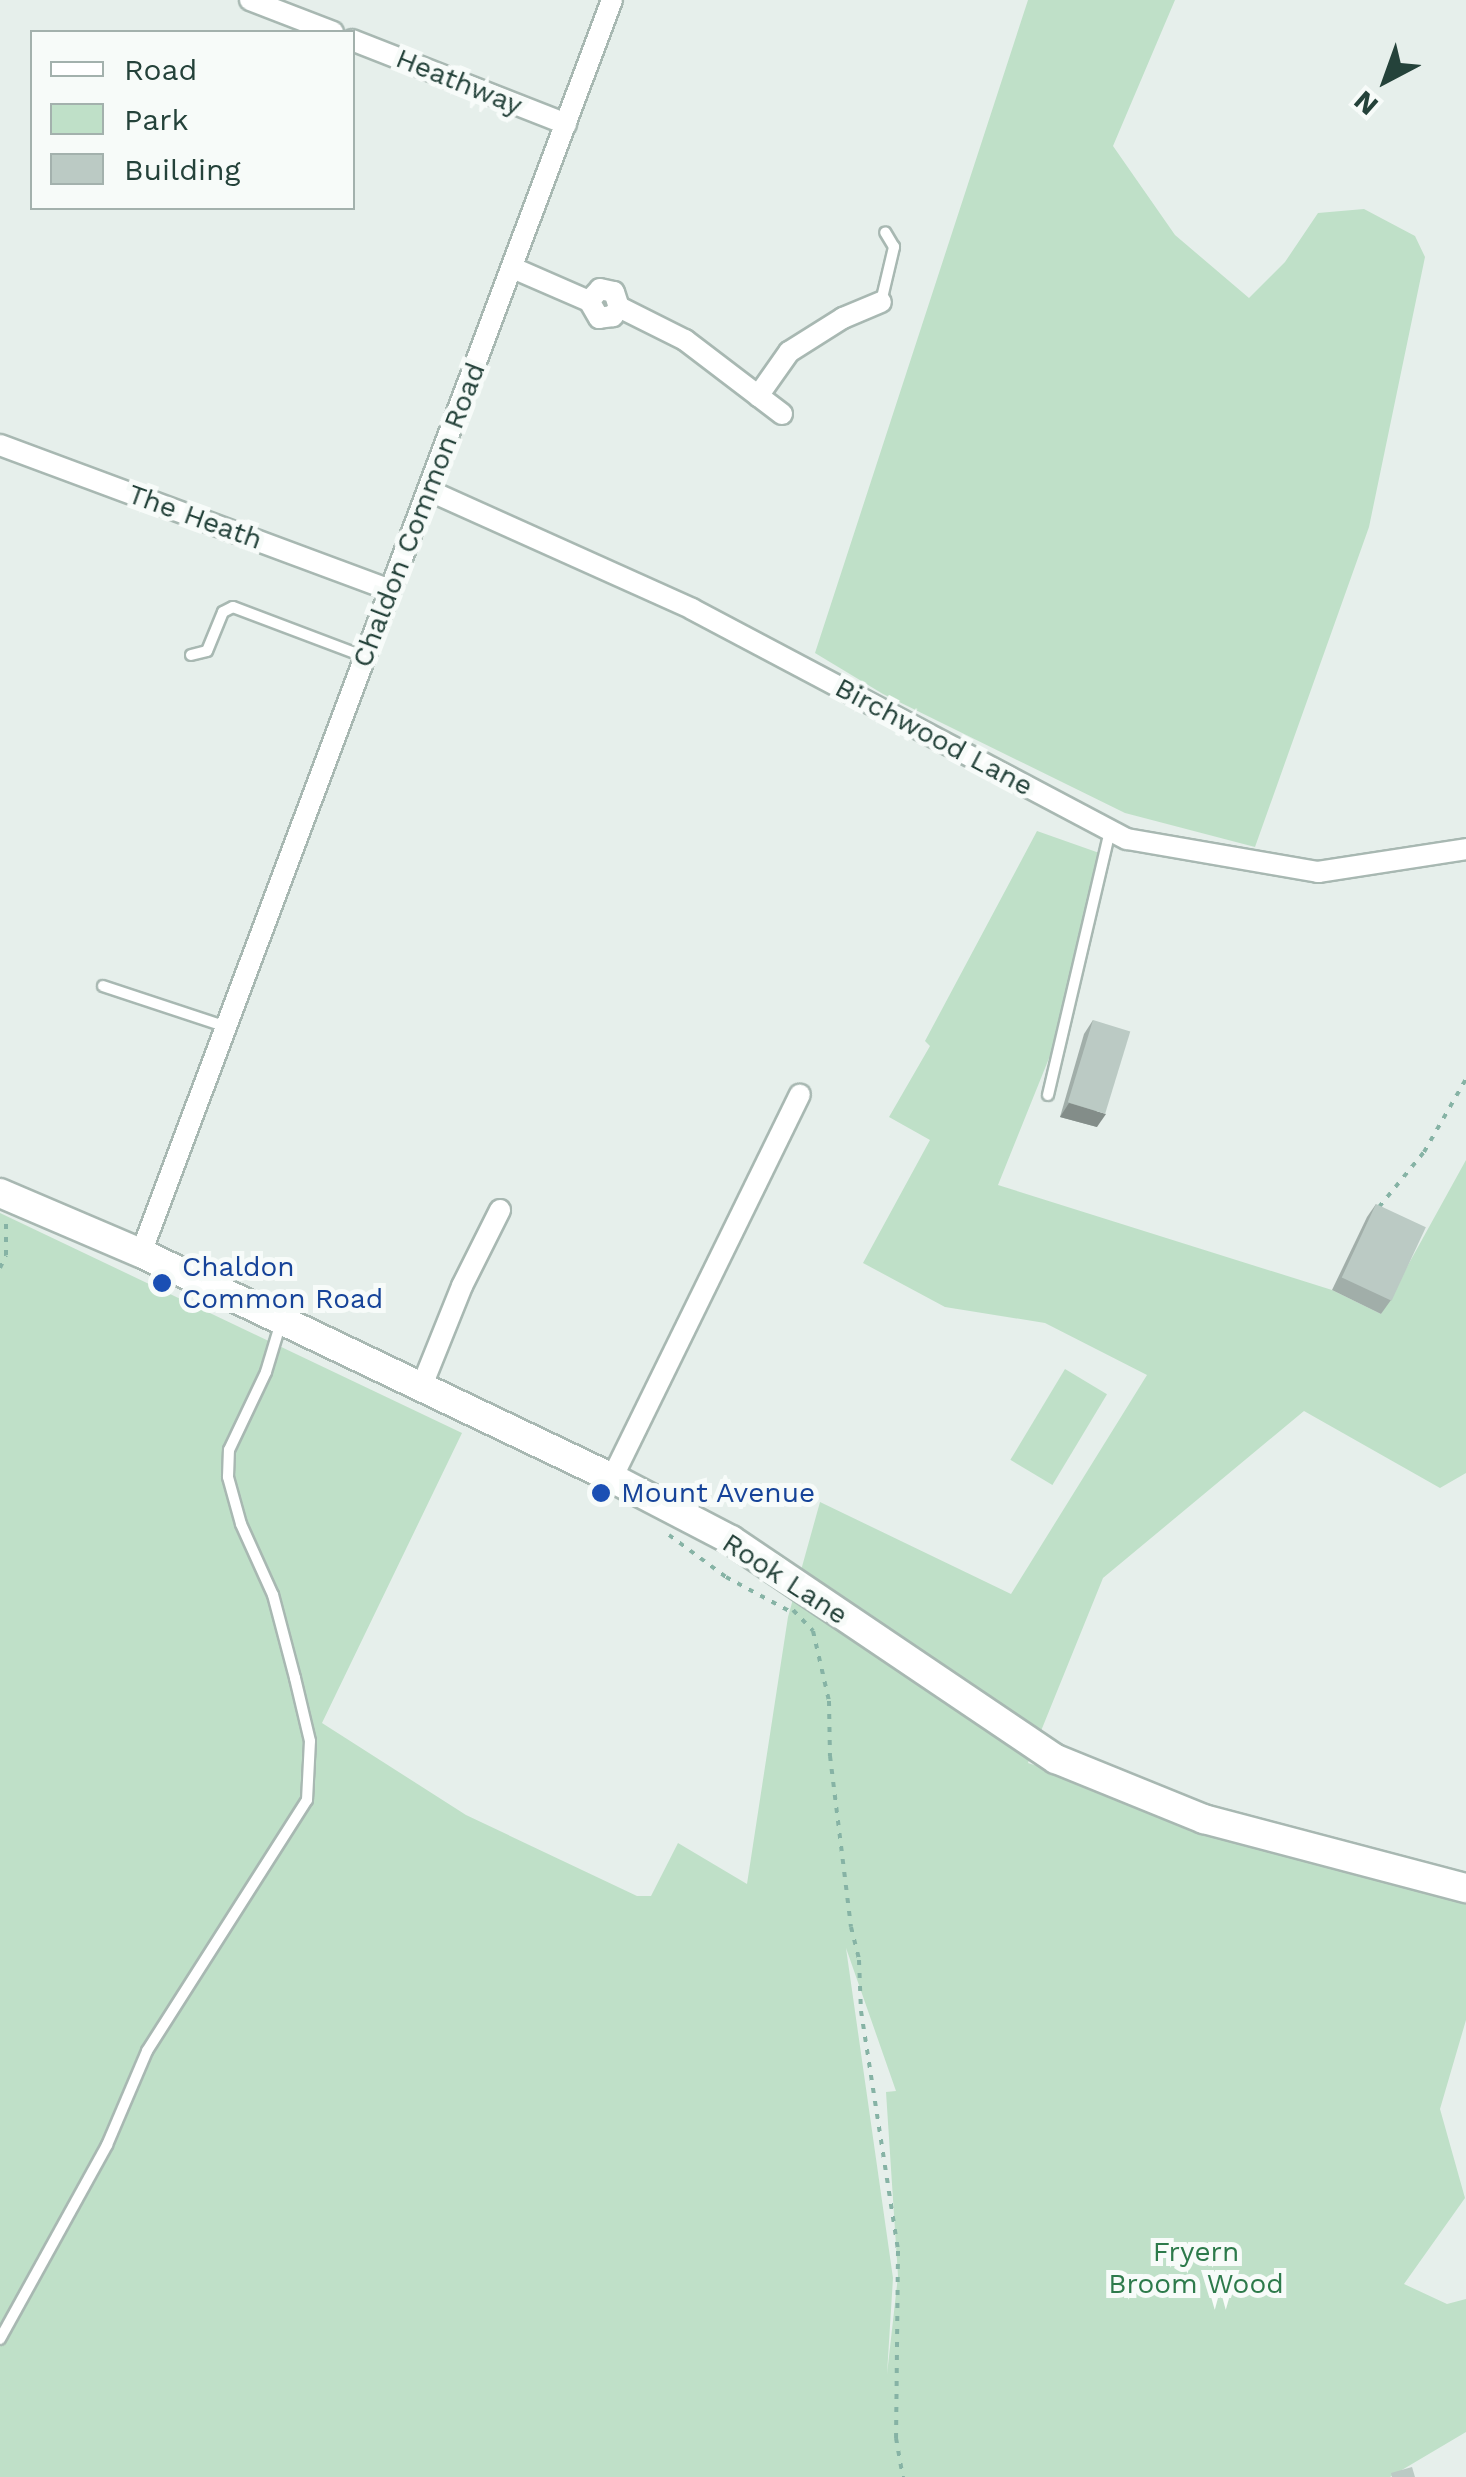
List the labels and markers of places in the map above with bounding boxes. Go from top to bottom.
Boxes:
place label: Chaldon Common Road [182,1250,383,1316]
marker: Chaldon Common Road [151,1272,173,1294]
place label: Mount Avenue [621,1476,816,1510]
marker: Mount Avenue [590,1482,612,1504]

